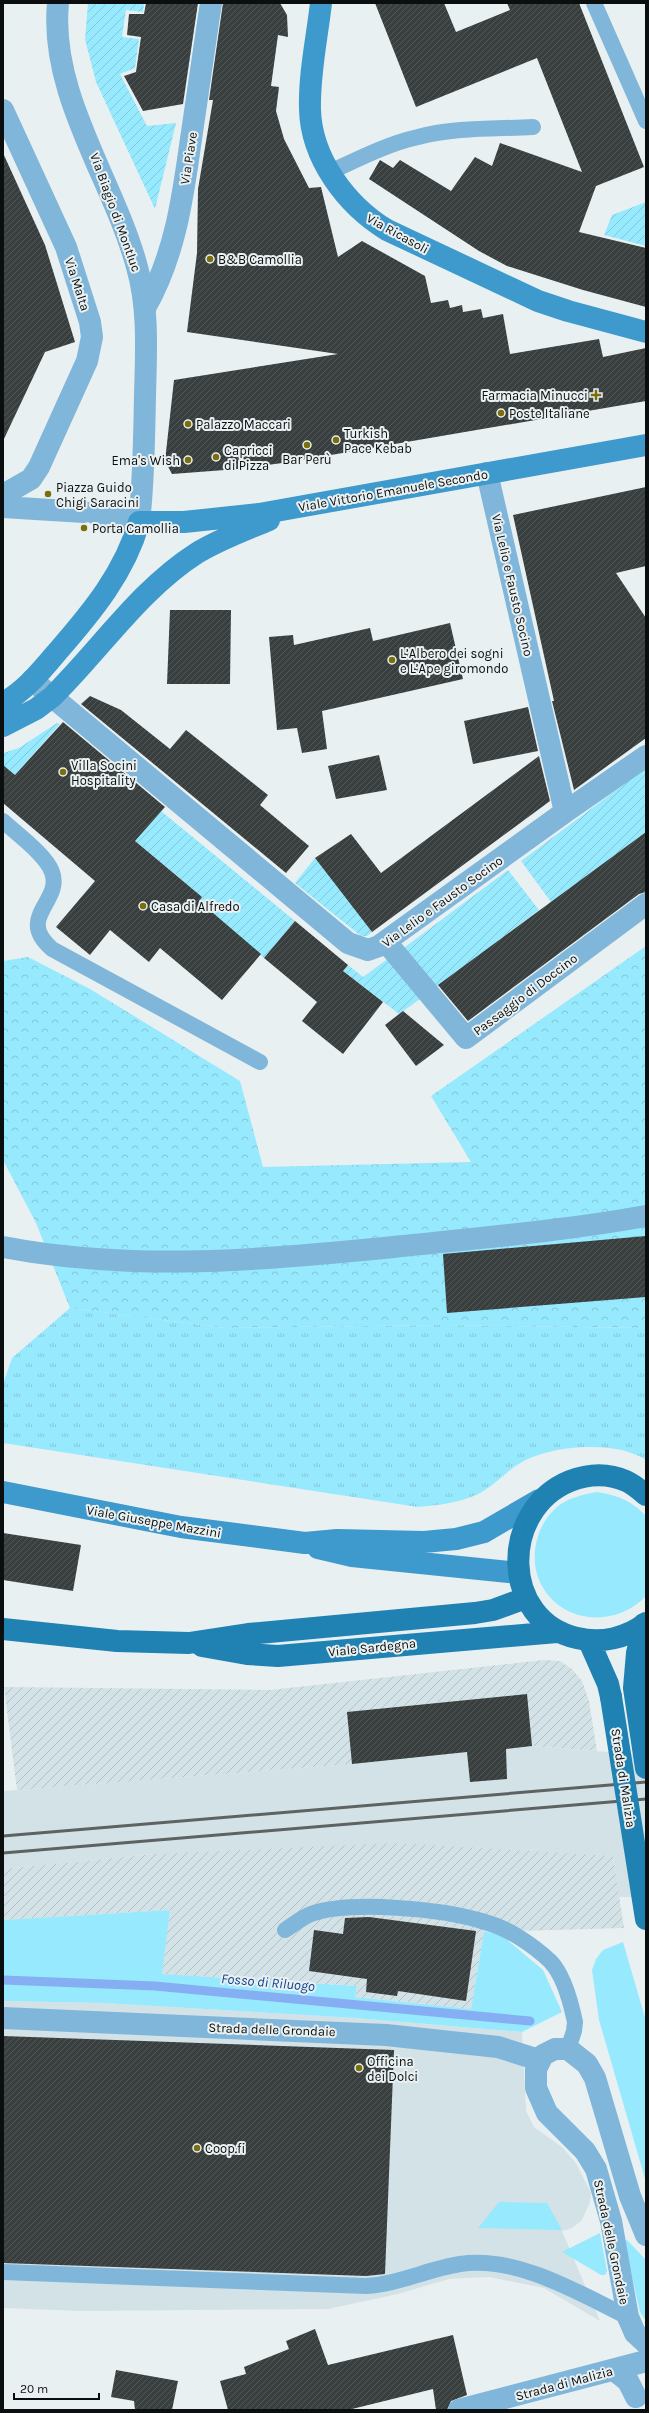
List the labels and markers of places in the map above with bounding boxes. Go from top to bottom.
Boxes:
place label: B&B Camollia [218,252,302,267]
marker: B&B Camollia [205,254,215,264]
place label: Farmacia Minucci [482,388,588,403]
marker: Farmacia Minucci [591,390,601,400]
place label: Poste Italiane [509,406,590,421]
marker: Poste Italiane [496,408,506,418]
place label: Palazzo Maccari [196,417,291,432]
marker: Palazzo Maccari [183,419,193,429]
place label: Turkish Pace Kebab [344,426,412,456]
marker: Turkish Pace Kebab [331,435,341,445]
marker: Bar Perù [302,440,312,450]
place label: Capricci di Pizza [224,443,273,473]
marker: Capricci di Pizza [211,452,221,462]
place label: Bar Perù [282,452,332,467]
place label: Ema's Wish [112,453,180,468]
marker: Ema's Wish [183,455,193,465]
place label: Piazza Guido Chigi Saracini [56,480,139,510]
marker: Piazza Guido Chigi Saracini [43,489,53,499]
place label: Porta Camollia [92,521,179,536]
marker: Porta Camollia [79,523,89,533]
place label: L’Albero dei sogni e L’Ape giromondo [400,646,508,676]
marker: L’Albero dei sogni e L’Ape giromondo [387,655,397,665]
place label: Villa Socini Hospitality [71,758,137,788]
marker: Villa Socini Hospitality [58,767,68,777]
place label: Casa di Alfredo [151,899,240,914]
marker: Casa di Alfredo [138,901,148,911]
place label: Officina dei Dolci [367,2054,418,2084]
marker: Officina dei Dolci [354,2063,364,2073]
place label: Coop.fi [205,2141,245,2156]
marker: Coop.fi [192,2143,202,2153]

